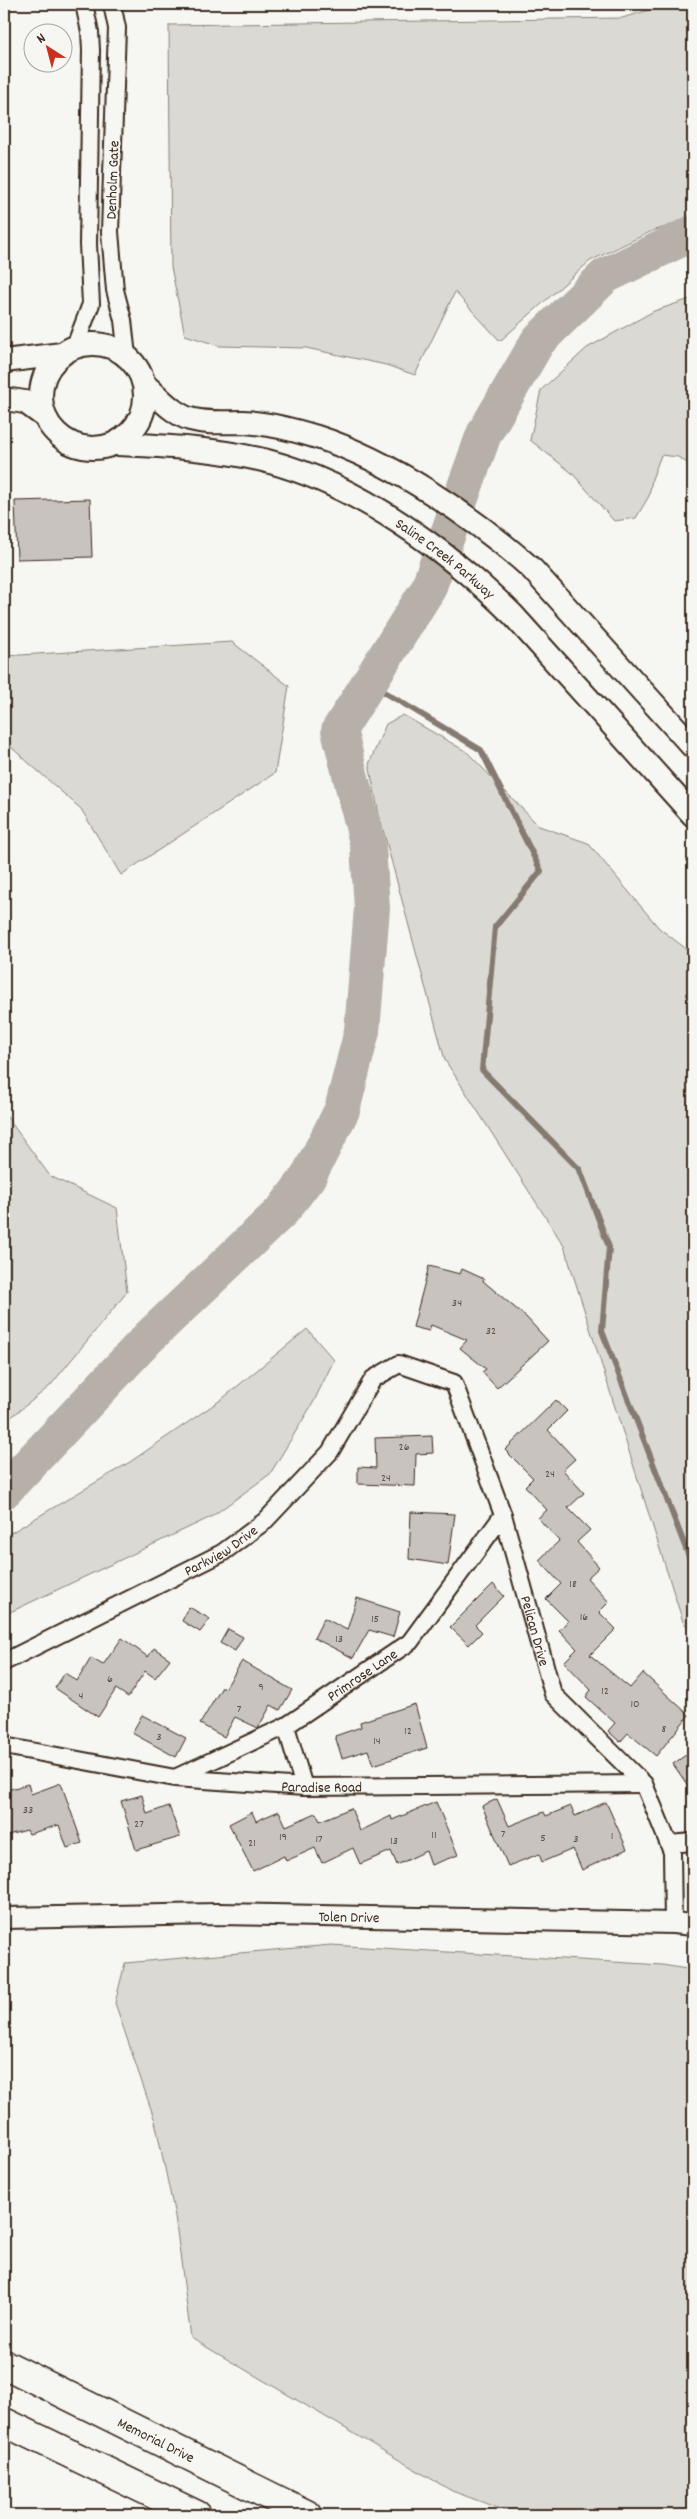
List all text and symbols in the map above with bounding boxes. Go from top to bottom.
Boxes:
north arrow [22,22,72,72]
text: N [33,29,50,49]
street label: Denholm Gate [102,140,126,220]
street label: Saline Creek Parkway [390,514,500,606]
house number: 34 [452,1295,462,1312]
house number: 32 [486,1323,496,1340]
house number: 26 [398,1439,410,1456]
house number: 24 [545,1466,555,1483]
house number: 24 [381,1470,391,1487]
street label: Parkview Drive [181,1521,264,1583]
house number: 18 [569,1576,577,1593]
street label: Pelican Drive [513,1594,554,1669]
house number: 16 [580,1609,588,1626]
house number: 15 [371,1611,379,1628]
house number: 13 [335,1631,343,1648]
street label: Primrose Lane [323,1644,403,1708]
house number: 6 [107,1671,113,1688]
house number: 9 [258,1679,264,1696]
house number: 12 [601,1683,609,1700]
house number: 4 [79,1688,84,1705]
house number: 10 [630,1696,640,1713]
house number: 7 [237,1701,242,1718]
house number: 8 [662,1721,667,1738]
house number: 12 [404,1723,412,1740]
house number: 3 [156,1729,162,1746]
house number: 14 [373,1733,381,1750]
street label: Paradise Road [280,1776,362,1800]
house number: 33 [23,1802,33,1819]
house number: 27 [134,1816,144,1833]
house number: 7 [501,1826,506,1843]
house number: 11 [431,1827,437,1844]
house number: 1 [611,1828,613,1845]
house number: 19 [279,1829,287,1846]
house number: 5 [540,1830,546,1847]
house number: 17 [315,1831,323,1848]
house number: 3 [573,1831,579,1848]
house number: 13 [390,1833,398,1850]
house number: 21 [248,1835,256,1852]
street label: Tolen Drive [318,1907,380,1930]
street label: Memorial Drive [113,2413,198,2470]

